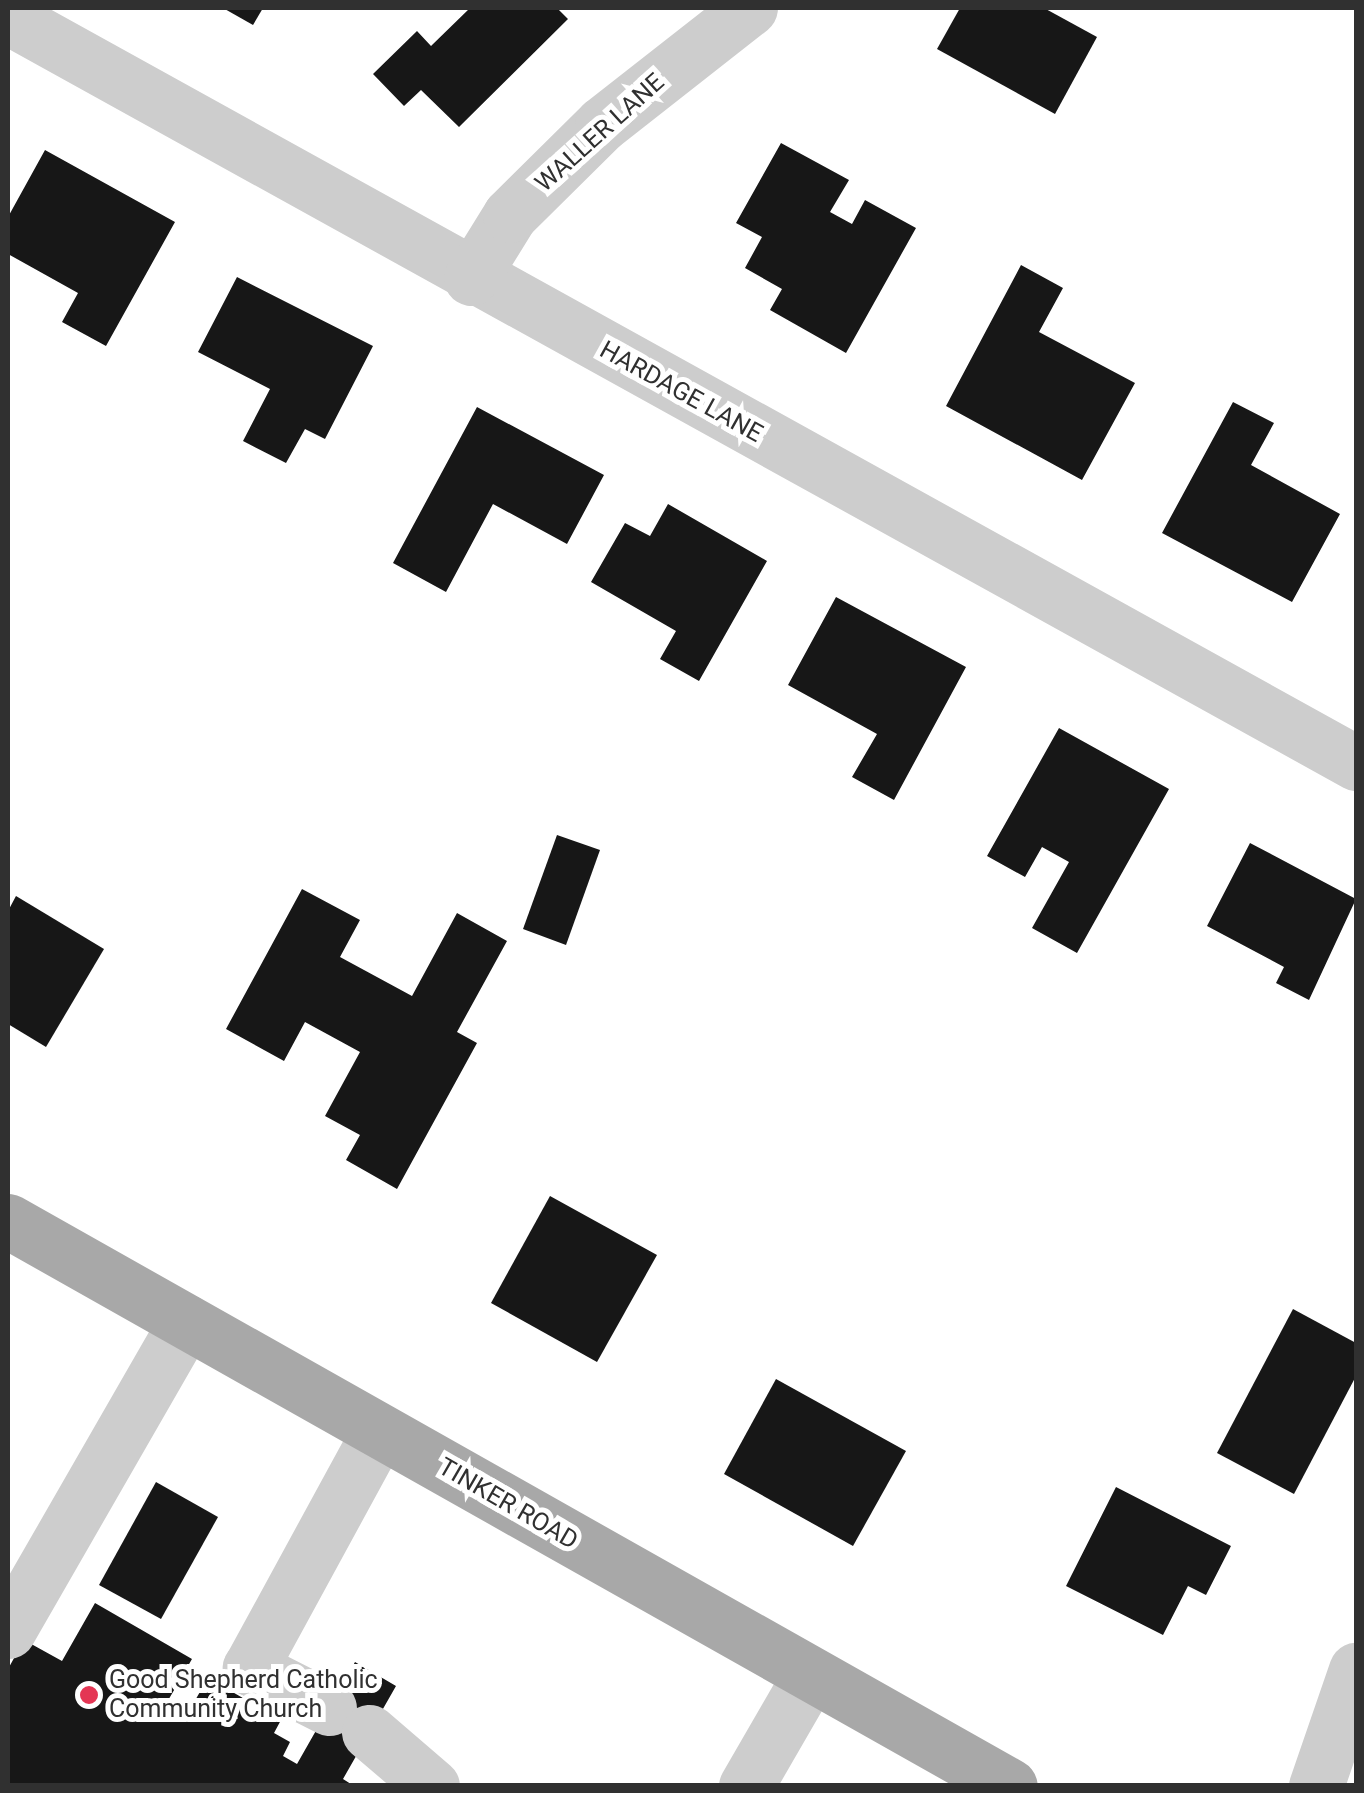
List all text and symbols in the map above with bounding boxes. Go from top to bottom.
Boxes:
street label: WALLER LANE [529,67,671,199]
street label: HARDAGE LANE [594,335,768,449]
street label: TINKER ROAD [433,1452,583,1556]
place label: Good Shepherd Catholic Community Church [109,1666,378,1725]
marker: Good Shepherd Catholic Community Church [78,1684,100,1706]

